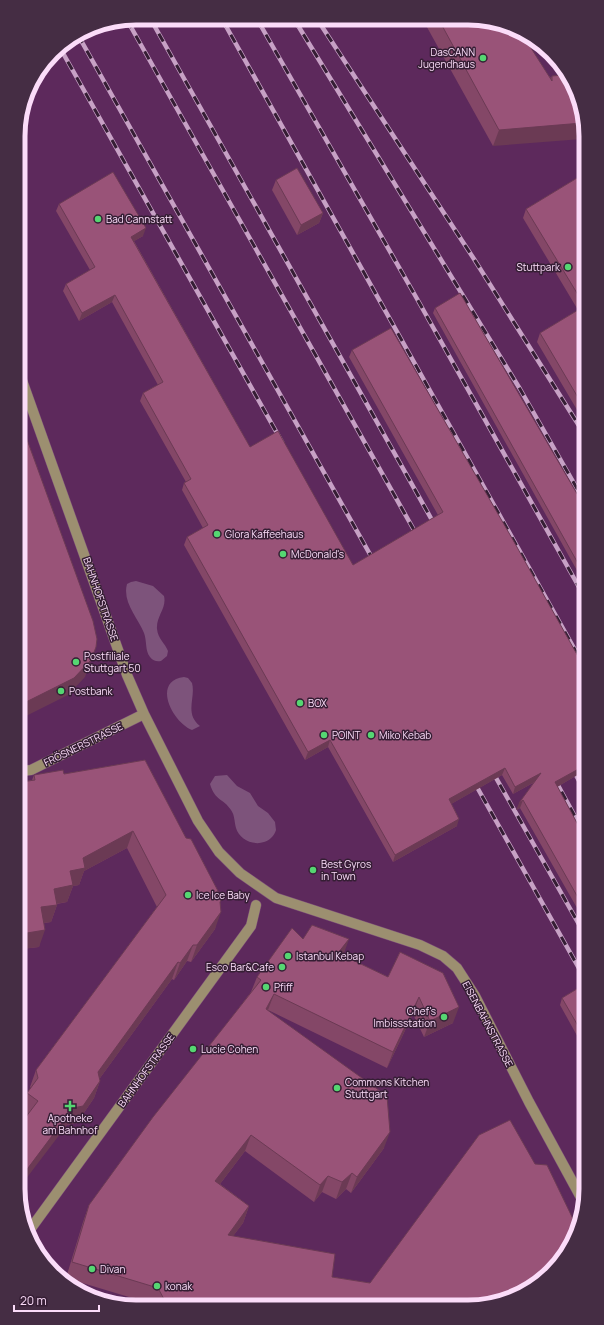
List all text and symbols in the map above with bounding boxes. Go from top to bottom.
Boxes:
place label: DasCANN Jugendhaus [418,45,475,71]
marker: DasCANN Jugendhaus [478,53,488,63]
place label: Bad Cannstatt [106,212,173,226]
marker: Bad Cannstatt [93,214,103,224]
place label: Stuttpark [516,260,561,274]
marker: Stuttpark [563,262,573,272]
place label: Glora Kaffeehaus [225,527,304,541]
marker: Glora Kaffeehaus [212,529,222,539]
place label: McDonald's [291,547,344,561]
marker: McDonald's [278,549,288,559]
street label: BAHNHOFSTRASSE [80,555,122,643]
place label: Postfiliale Stuttgart 50 [84,649,141,675]
marker: Postfiliale Stuttgart 50 [71,657,81,667]
place label: Postbank [69,684,114,698]
marker: Postbank [56,686,66,696]
place label: BOX [308,696,327,710]
marker: BOX [295,698,305,708]
street label: FRÖSNERSTRASSE [41,719,125,769]
place label: POINT [332,728,360,742]
place label: Miko Kebab [379,728,431,742]
marker: POINT [319,730,329,740]
marker: Miko Kebab [366,730,376,740]
place label: Best Gyros in Town [321,857,371,883]
marker: Best Gyros in Town [308,865,318,875]
place label: Ice Ice Baby [196,888,250,902]
marker: Ice Ice Baby [183,890,193,900]
place label: Istanbul Kebap [296,949,364,963]
marker: Istanbul Kebap [283,951,293,961]
place label: Esco Bar&Cafe [206,960,274,974]
marker: Esco Bar&Cafe [277,962,287,972]
street label: EISENBAHNSTRASSE [459,978,517,1070]
place label: Pfiff [274,980,293,994]
marker: Pfiff [261,982,271,992]
place label: Chef's Imbissstation [373,1004,436,1030]
marker: Chef's Imbissstation [439,1012,449,1022]
street label: BAHNHOFSTRASSE [114,1030,178,1110]
place label: Lucie Cohen [201,1042,258,1056]
marker: Lucie Cohen [188,1044,198,1054]
place label: Commons Kitchen Stuttgart [345,1075,429,1101]
marker: Commons Kitchen Stuttgart [332,1083,342,1093]
marker: Apotheke am Bahnhof [65,1101,75,1111]
place label: Apotheke am Bahnhof [42,1111,98,1137]
place label: Divan [100,1262,125,1276]
marker: Divan [87,1264,97,1274]
place label: konak [165,1279,193,1293]
marker: konak [152,1281,162,1291]
scale bar [14,1287,99,1313]
text: 20 m [20,1292,47,1309]

